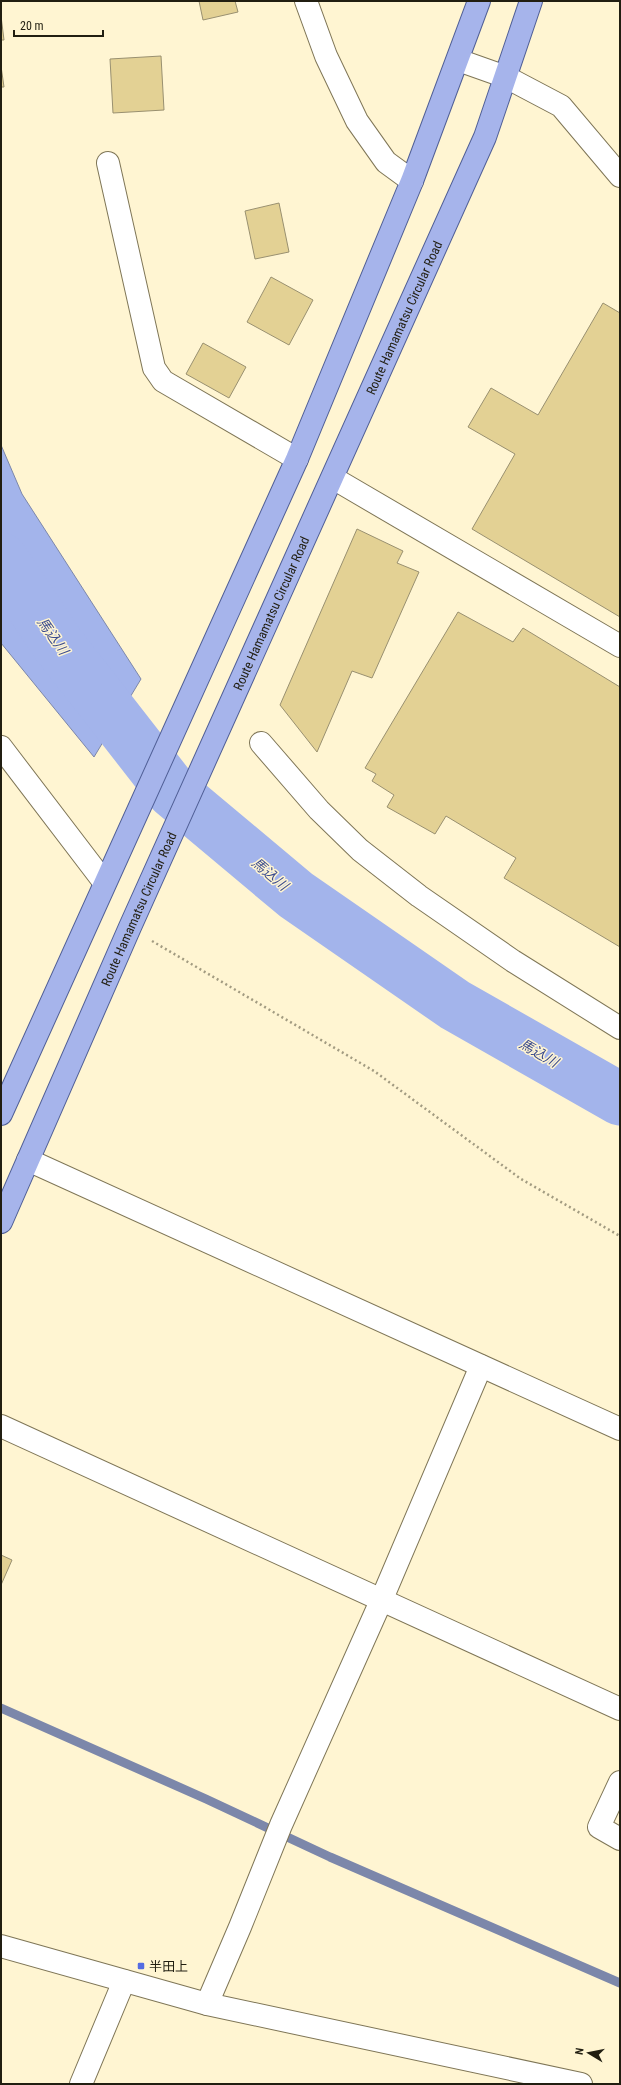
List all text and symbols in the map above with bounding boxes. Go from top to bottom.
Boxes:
scale bar [14,12,103,38]
text: 20 m [20,19,44,33]
street label: Route Hamamatsu Circular Road [363,238,445,397]
street label: Route Hamamatsu Circular Road [230,534,312,692]
water label: 馬込川 [34,614,73,659]
street label: Route Hamamatsu Circular Road [98,830,179,988]
water label: 馬込川 [249,854,293,895]
water label: 馬込川 [517,1036,563,1071]
place label: 半田上 [149,1959,188,1974]
marker: 半田上 [136,1961,146,1971]
north arrow [569,2033,609,2073]
text: N [573,2047,587,2056]

